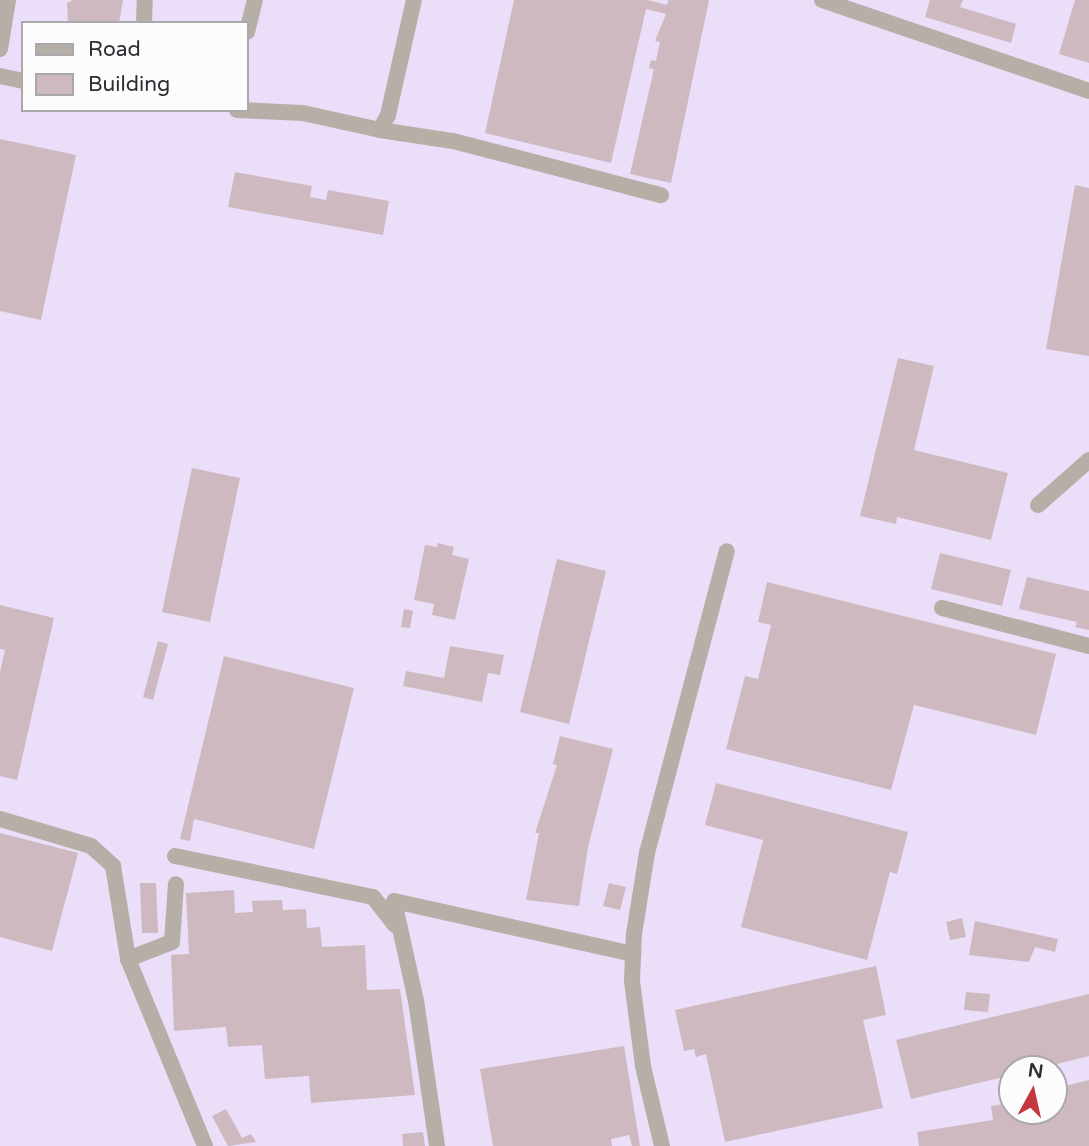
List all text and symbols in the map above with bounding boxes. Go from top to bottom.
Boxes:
legend [21,21,248,112]
text: Road [88,37,141,62]
text: Building [88,72,170,97]
north arrow [998,1055,1068,1125]
text: N [1027,1059,1045,1083]

